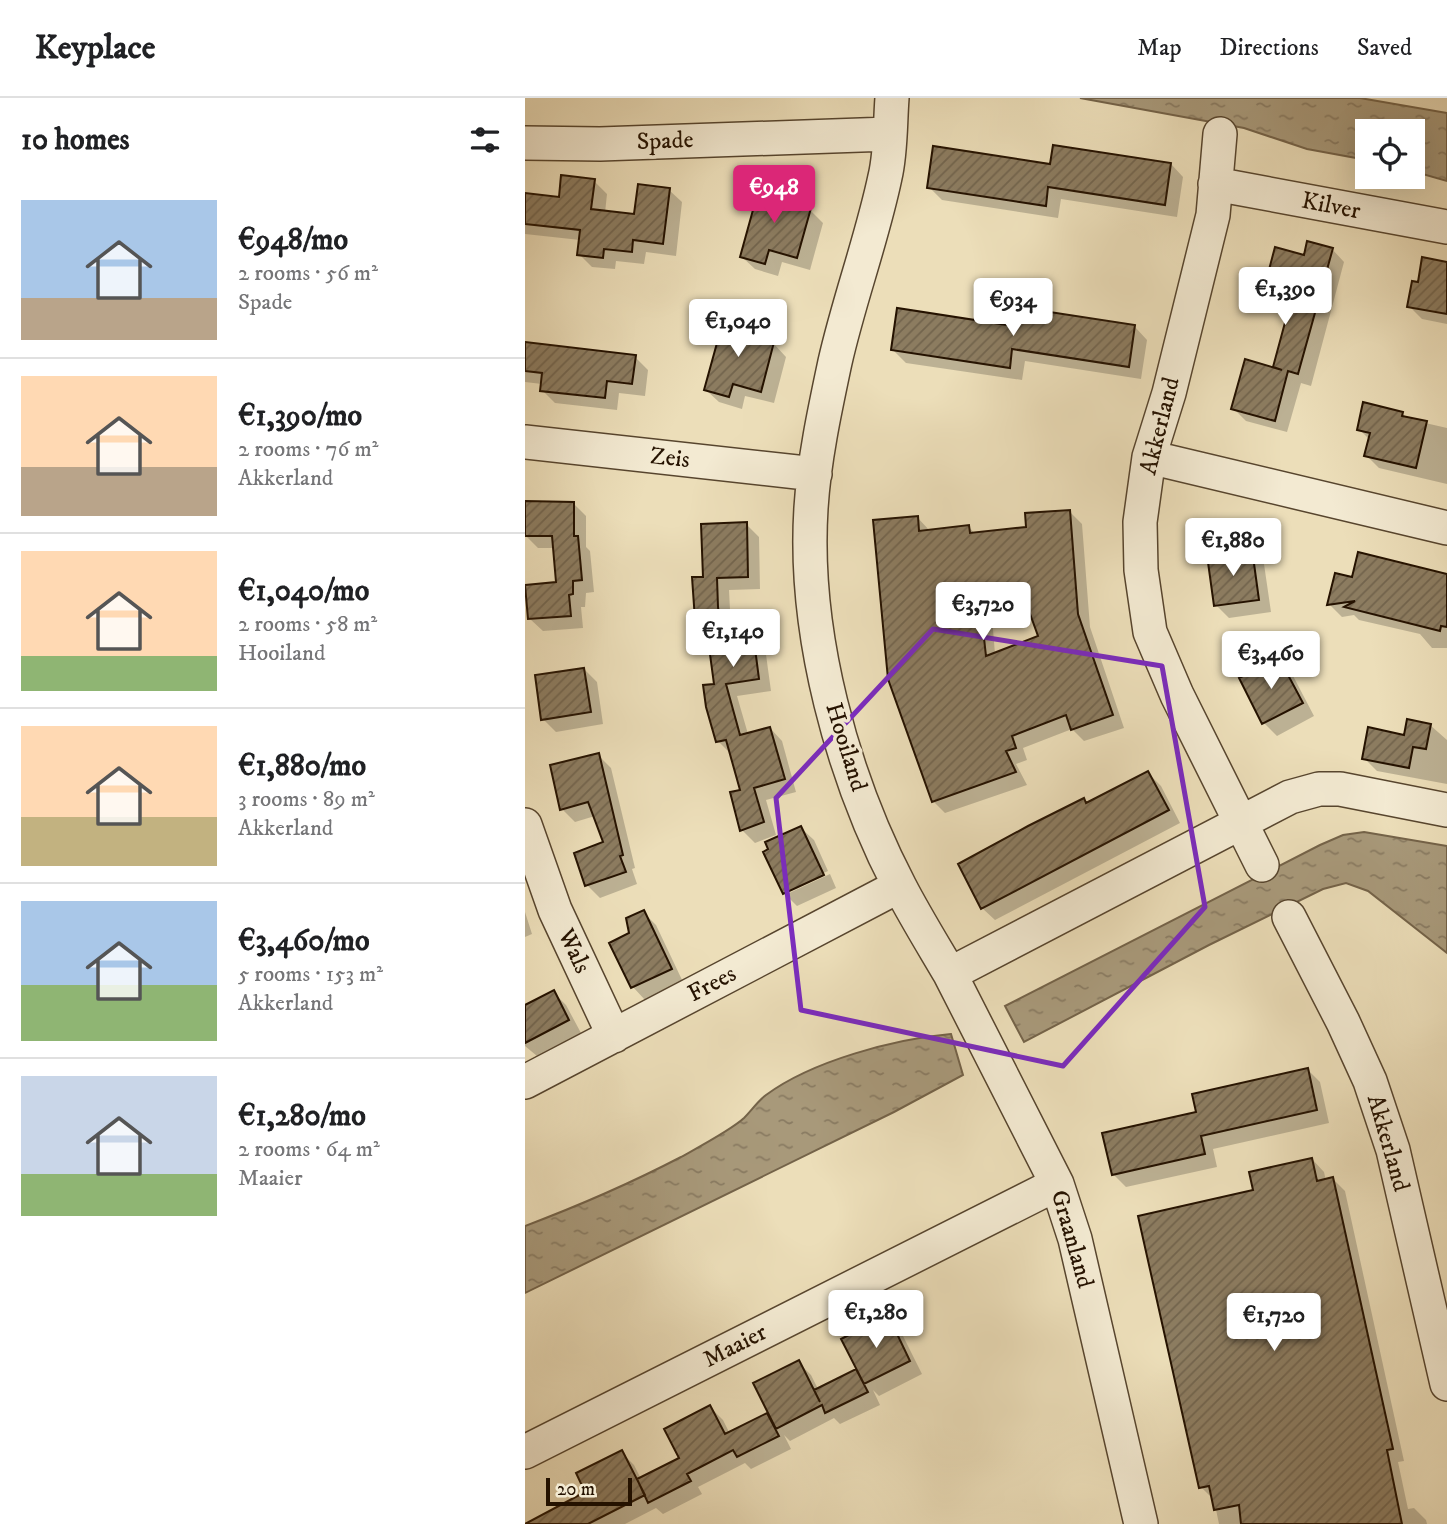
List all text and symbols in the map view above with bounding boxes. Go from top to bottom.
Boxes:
text: Keyplace [35,28,155,69]
text: Map [1137,33,1182,63]
text: Directions [1220,33,1319,63]
text: Saved [1357,33,1412,63]
map controls [1355,119,1425,189]
button: locate [1355,119,1425,189]
icon: filters [466,121,504,159]
text: 10 homes [21,122,130,159]
street label: Spade [636,125,694,157]
pin: €948 [733,166,815,225]
text: €948 [749,173,799,202]
street label: Kilver [1299,186,1363,226]
text: €948/mo [238,222,348,259]
icon: home [77,228,161,312]
text: 2 rooms · 56 m² [238,259,378,288]
pin: €1,390 [1228,268,1342,327]
text: €1,390 [1255,275,1315,304]
pin: €934 [972,278,1054,338]
text: €934 [990,286,1036,315]
text: Spade [238,288,292,317]
pin: €1,040 [681,300,795,359]
text: €1,040 [705,307,771,336]
street label: Akkerland [1133,374,1187,478]
text: €1,390/mo [238,398,362,435]
icon: home [77,404,161,488]
text: 2 rooms · 76 m² [238,435,378,464]
street label: Zeis [649,441,691,475]
text: Akkerland [238,464,333,493]
pin: €1,880 [1176,518,1290,578]
text: €1,880 [1201,526,1265,555]
text: €1,040/mo [238,573,369,610]
icon: home [77,579,161,663]
pin: €3,720 [926,582,1040,642]
text: €3,720 [952,590,1014,619]
text: 2 rooms · 58 m² [238,610,377,639]
pin: €1,140 [676,610,790,669]
text: €1,140 [702,617,764,646]
pin: €3,460 [1214,632,1328,691]
text: Hooiland [238,639,325,668]
text: €3,460 [1238,639,1304,668]
street label: Hooiland [818,699,874,795]
text: €1,880/mo [238,748,366,785]
icon: home [77,754,161,838]
text: 3 rooms · 89 m² [238,785,375,814]
text: Akkerland [238,814,333,843]
text: €3,460/mo [238,923,370,960]
street label: Wals [550,923,597,978]
icon: home [77,929,161,1013]
street label: Frees [683,959,741,1009]
text: 5 rooms · 153 m² [238,960,383,989]
text: Akkerland [238,989,333,1018]
street label: Akkerland [1360,1091,1416,1195]
text: €1,280/mo [238,1098,366,1135]
icon: home [77,1104,161,1188]
text: 2 rooms · 64 m² [238,1135,380,1164]
text: Maaier [238,1164,303,1193]
street label: Graanland [1044,1187,1100,1291]
pin: €1,280 [819,1290,933,1350]
pin: €1,720 [1217,1294,1331,1353]
text: €1,280 [844,1298,908,1327]
text: €1,720 [1243,1301,1305,1330]
street label: Maaier [698,1317,772,1375]
scale bar [546,1475,632,1507]
text: 20 m [557,1478,595,1501]

